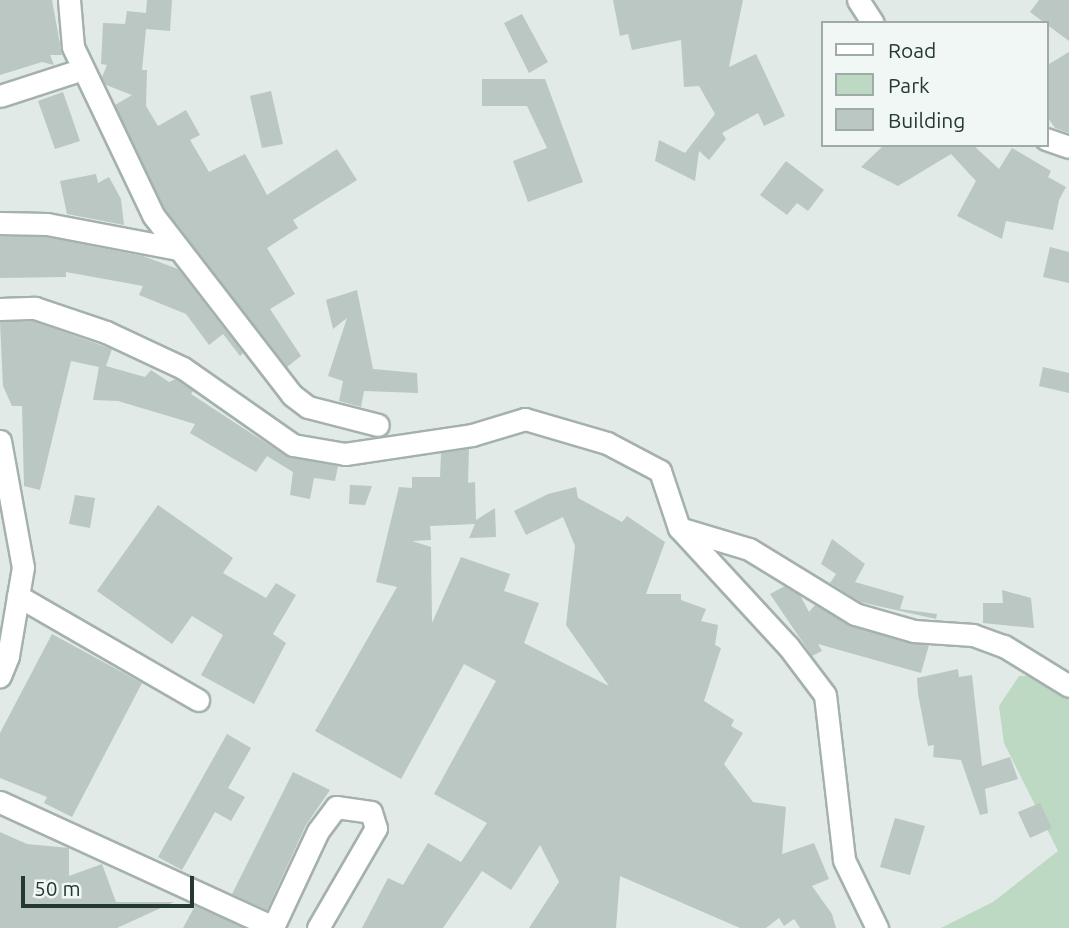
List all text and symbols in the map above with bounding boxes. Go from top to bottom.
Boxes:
legend [820,21,1048,147]
text: Road [888,38,936,62]
text: Park [888,73,930,97]
text: Building [888,108,965,132]
scale bar [24,862,198,906]
text: 50 m [34,876,81,900]

